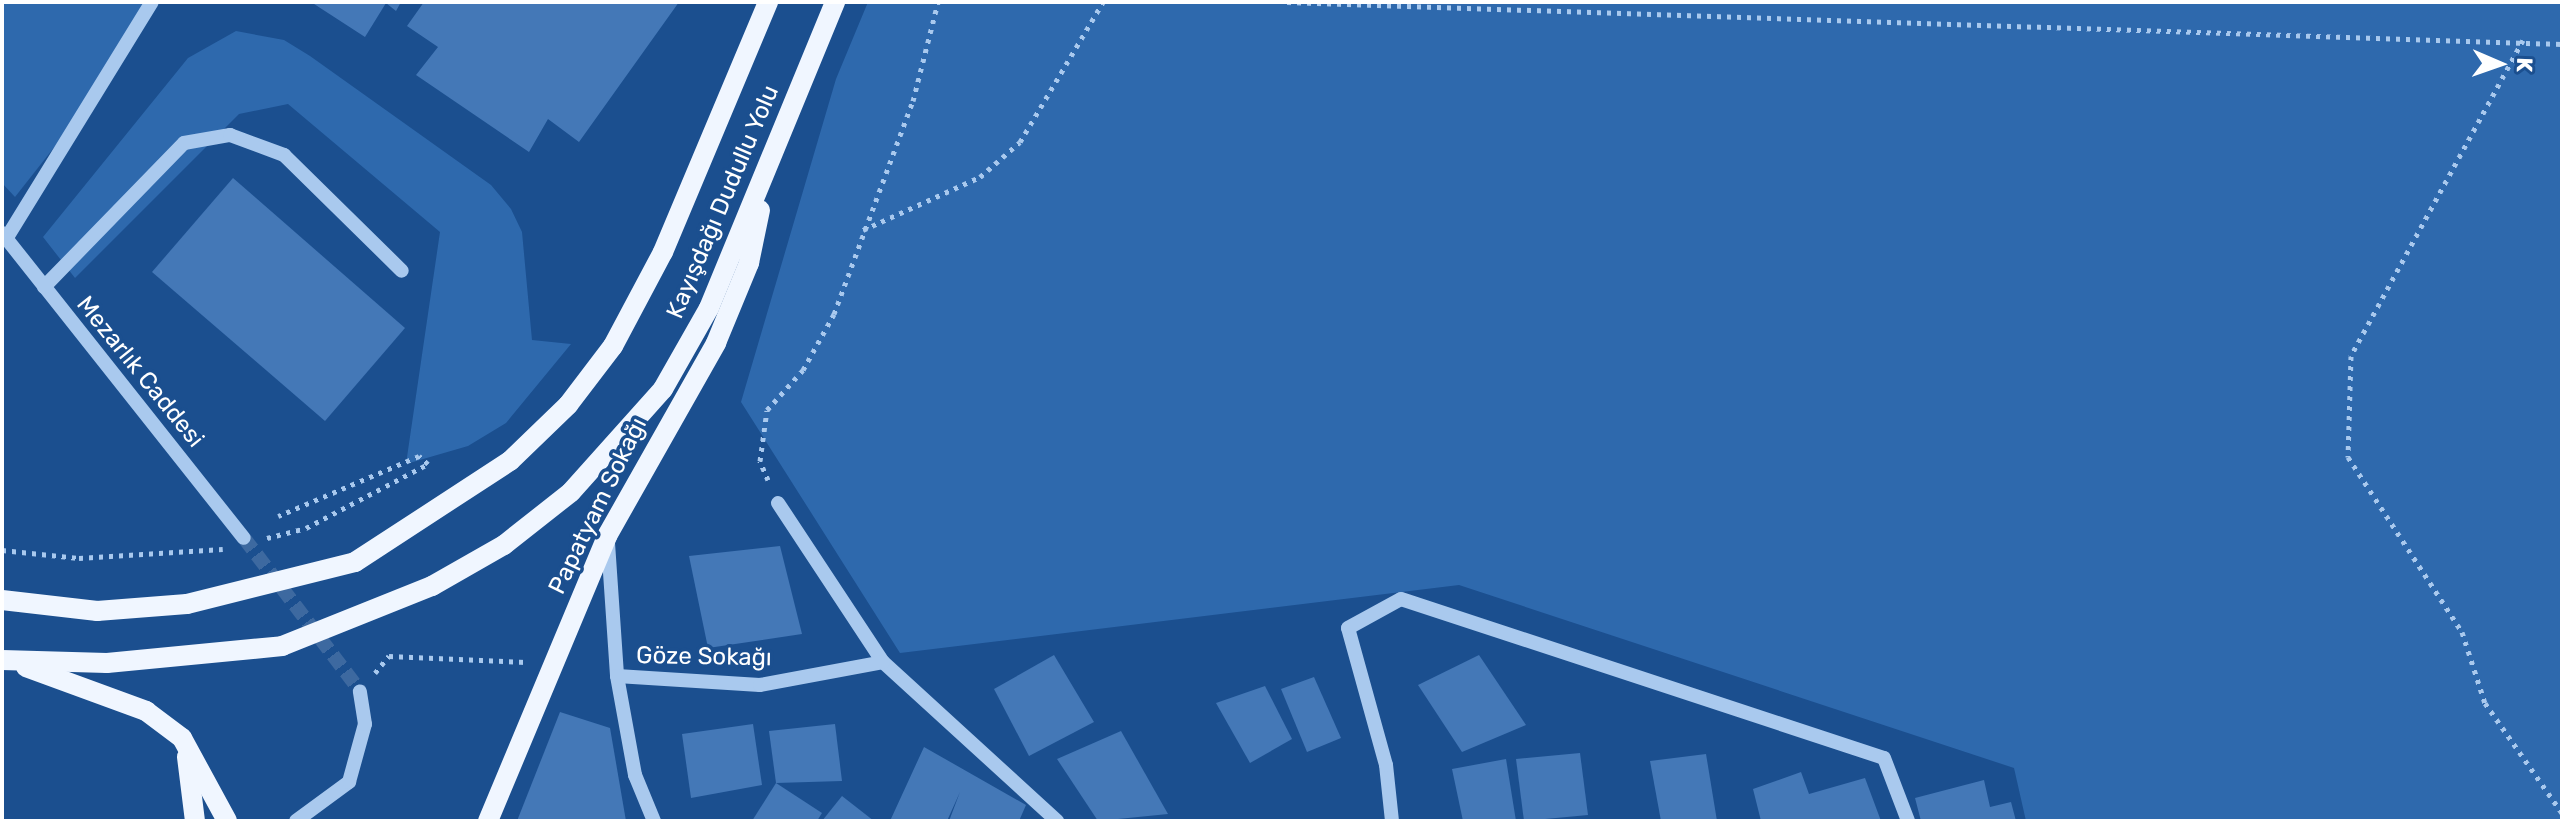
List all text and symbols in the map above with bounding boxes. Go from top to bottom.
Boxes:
north arrow [2460,24,2540,104]
text: K [2511,57,2538,73]
street label: Kayışdağı Dudullu Yolu [661,81,785,323]
street label: Mezarlık Caddesi [70,291,210,453]
street label: Papatyam Sokağı [543,413,653,599]
street label: Göze Sokağı [636,641,772,673]

